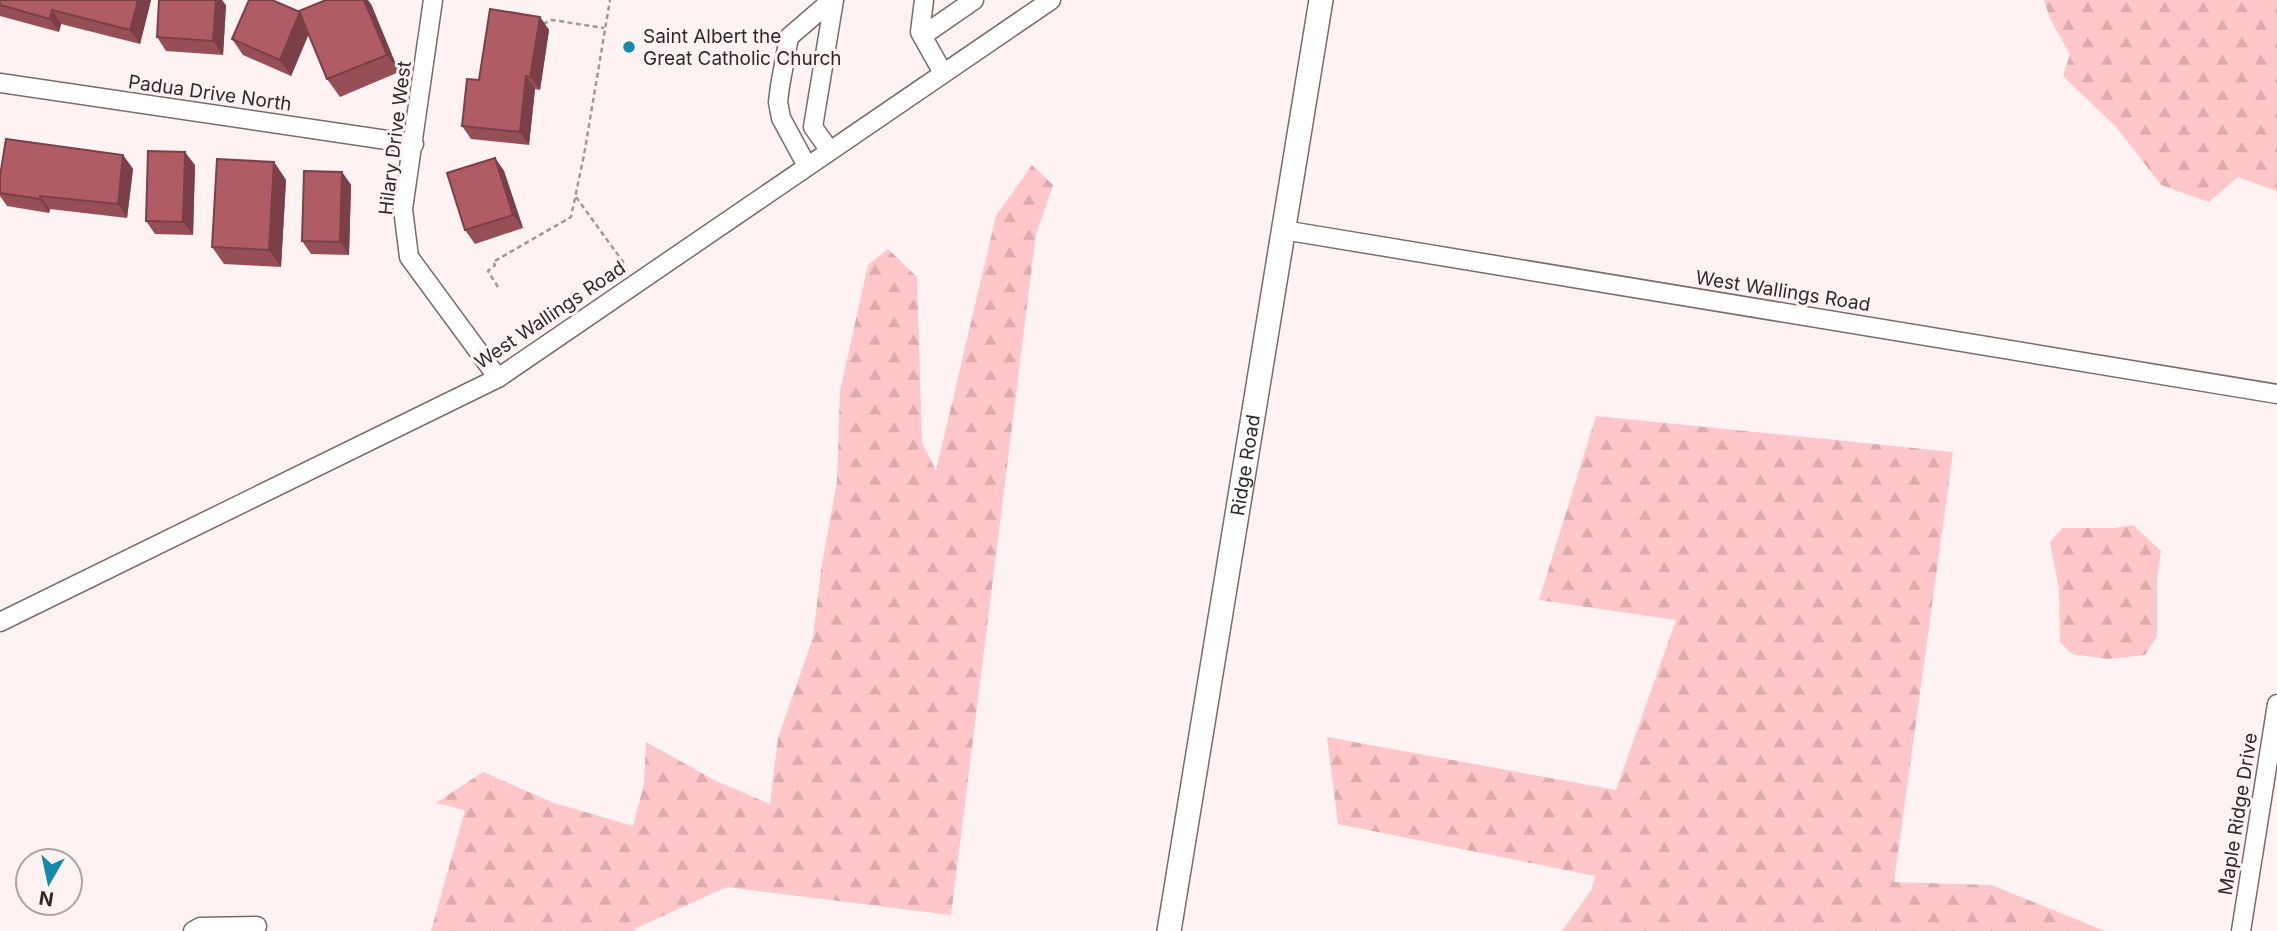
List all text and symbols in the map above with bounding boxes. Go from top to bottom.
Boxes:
place label: Saint Albert the Great Catholic Church [643,25,842,70]
marker: Saint Albert the Great Catholic Church [621,39,637,55]
street label: Hilary Drive West [374,60,416,216]
street label: Padua Drive North [127,70,293,116]
street label: West Wallings Road [470,256,630,374]
street label: West Wallings Road [1694,266,1872,316]
street label: Ridge Road [1225,413,1265,518]
street label: Maple Ridge Drive [2214,731,2262,897]
north arrow [14,847,84,917]
text: N [37,886,55,911]

